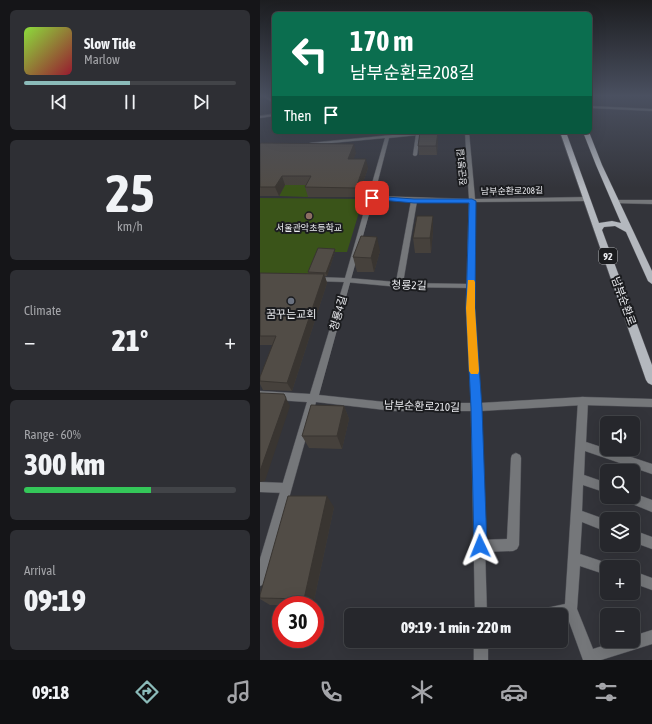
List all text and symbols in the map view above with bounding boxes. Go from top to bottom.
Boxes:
text: 170 m [350,25,413,57]
icon: left [284,28,336,80]
text: Slow Tide [84,35,136,52]
text: Marlow [84,52,120,67]
text: 남부순환로208길 [350,62,475,83]
icon: previous [48,91,70,113]
icon: pause [119,91,141,113]
icon: next [190,91,212,113]
icon: arrive [320,104,342,126]
text: Then [284,107,312,124]
street label: 장군봉1길 [455,148,469,186]
text: 25 [106,163,154,223]
pin [355,181,389,215]
street label: 남부순환로208길 [481,184,543,197]
icon: arrive [361,187,383,209]
marker: 서울관악초등학교 [304,211,314,221]
text: km/h [117,219,143,234]
place label: 서울관악초등학교 [276,222,342,233]
road number: 92 [599,248,617,264]
street label: 남부순환로 [610,275,638,327]
street label: 청룡2길 [391,278,427,292]
street label: 청룡4길 [327,294,349,332]
marker: 꿈꾸는교회 [286,296,296,306]
text: Climate [24,303,61,318]
place label: 꿈꾸는교회 [266,308,316,320]
text: 21° [112,323,148,357]
text: − [24,328,35,354]
text: + [225,328,236,354]
street label: 남부순환로210길 [384,399,460,413]
map controls [600,416,640,648]
button: sound [600,416,640,456]
text: Range · 60% [24,427,81,442]
text: 300 km [24,447,105,481]
button: search [600,464,640,504]
button: layers [600,512,640,552]
position arrow [459,525,501,567]
button: + [600,560,640,600]
text: Arrival [24,563,56,578]
text: 09:19 [24,583,86,617]
speed limit sign: 30 [272,596,324,648]
button: − [600,608,640,648]
text: 09:19 · 1 min · 220 m [401,619,511,636]
icon: directions [133,678,161,706]
icon: music [225,678,253,706]
icon: phone [317,678,345,706]
icon: climate [408,678,436,706]
icon: car [500,678,528,706]
icon: filters [592,678,620,706]
text: 09:18 [32,682,69,703]

